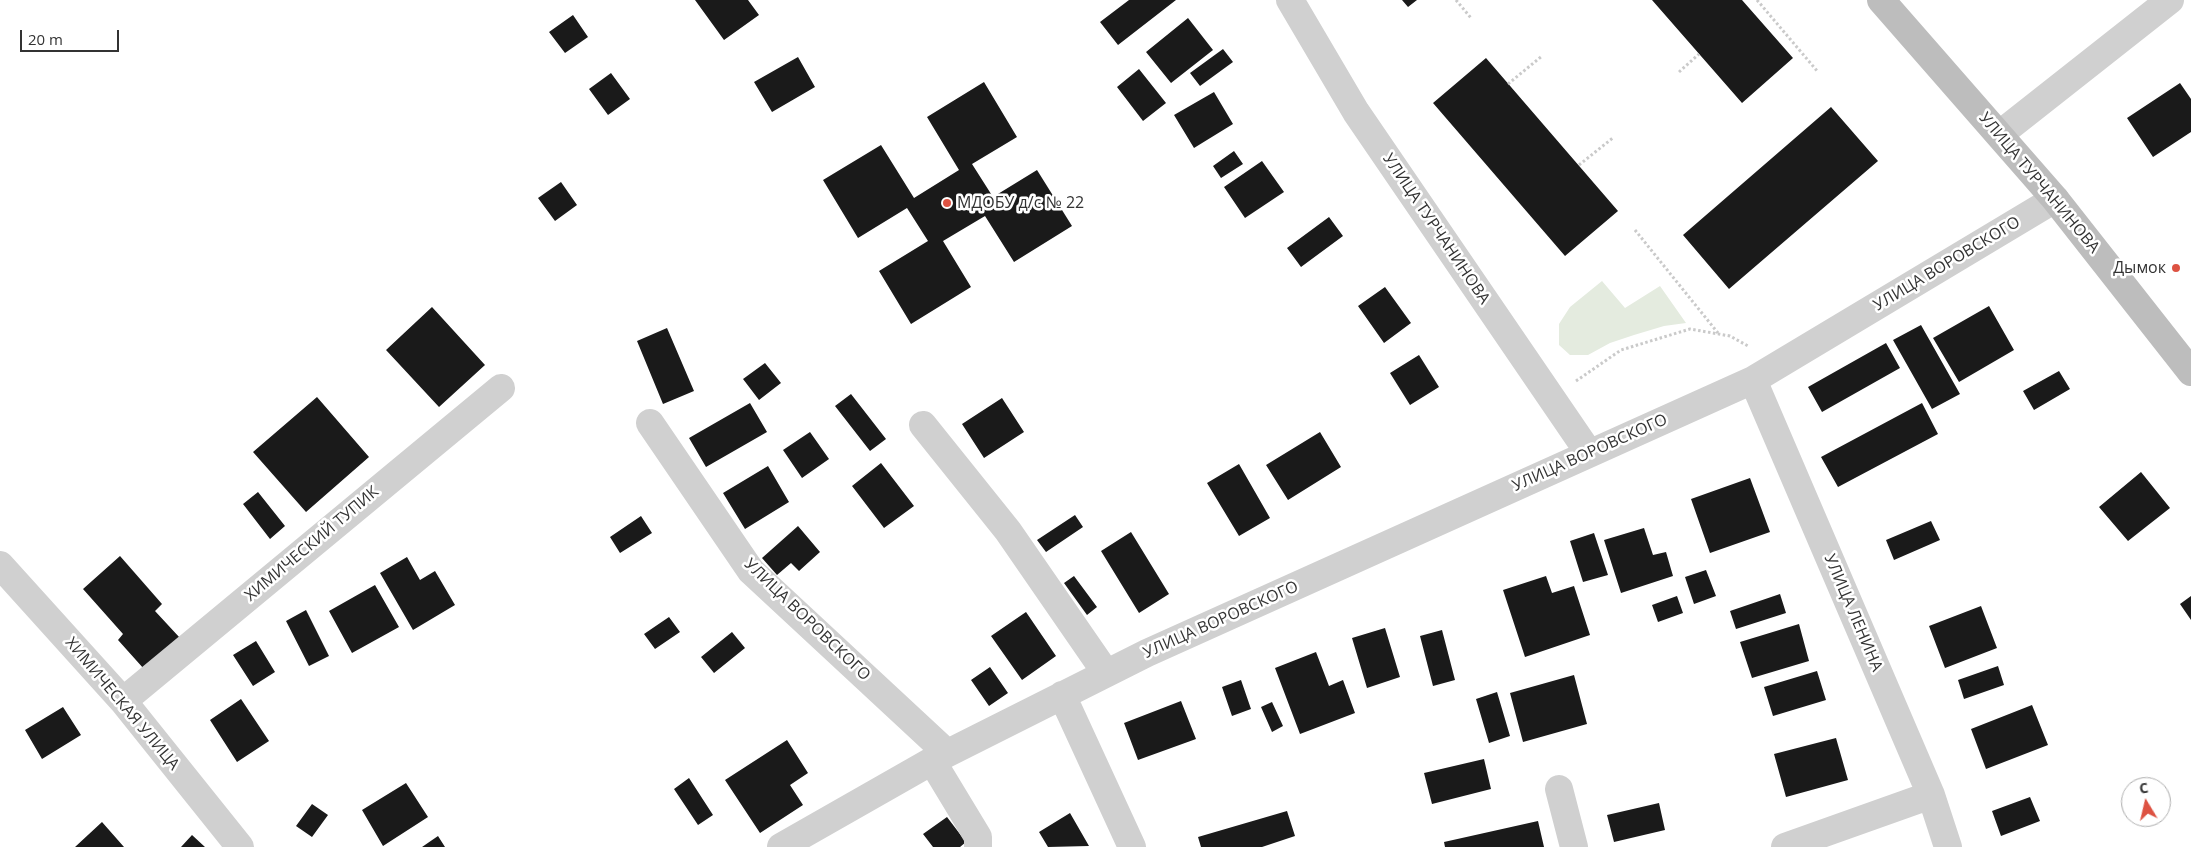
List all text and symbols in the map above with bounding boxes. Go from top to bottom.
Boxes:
scale bar [22,20,121,52]
text: 20 m [28,29,63,49]
street label: УЛИЦА ТУРЧАНИНОВА [1975,109,2103,257]
street label: УЛИЦА ТУРЧАНИНОВА [1378,150,1494,308]
place label: МДОБУ д/с № 22 [957,193,1084,213]
marker: МДОБУ д/с № 22 [941,197,953,209]
street label: УЛИЦА ВОРОВСКОГО [1870,213,2024,315]
place label: Дымок [2113,258,2166,278]
marker: Дымок [2170,262,2182,274]
street label: УЛИЦА ВОРОВСКОГО [1510,410,1670,496]
street label: ХИМИЧЕСКИЙ ТУПИК [241,482,383,606]
street label: УЛИЦА ЛЕНИНА [1820,552,1886,674]
street label: УЛИЦА ВОРОВСКОГО [740,555,874,685]
street label: УЛИЦА ВОРОВСКОГО [1141,577,1301,663]
street label: ХИМИЧЕСКАЯ УЛИЦА [61,634,183,774]
north arrow [2121,777,2171,827]
text: С [2138,778,2150,798]

